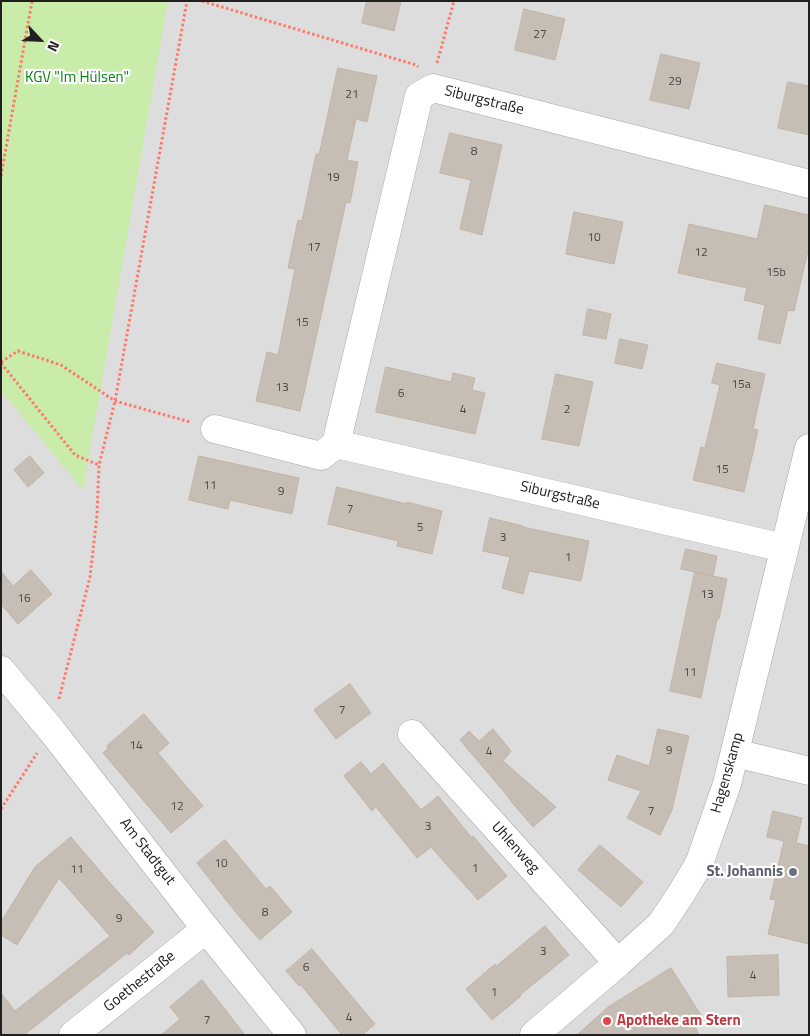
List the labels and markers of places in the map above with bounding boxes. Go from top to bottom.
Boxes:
place label: St. Johannis [706,863,783,881]
marker: St. Johannis [787,866,799,878]
place label: Apotheke am Stern [617,1012,741,1030]
marker: Apotheke am Stern [601,1015,613,1027]

